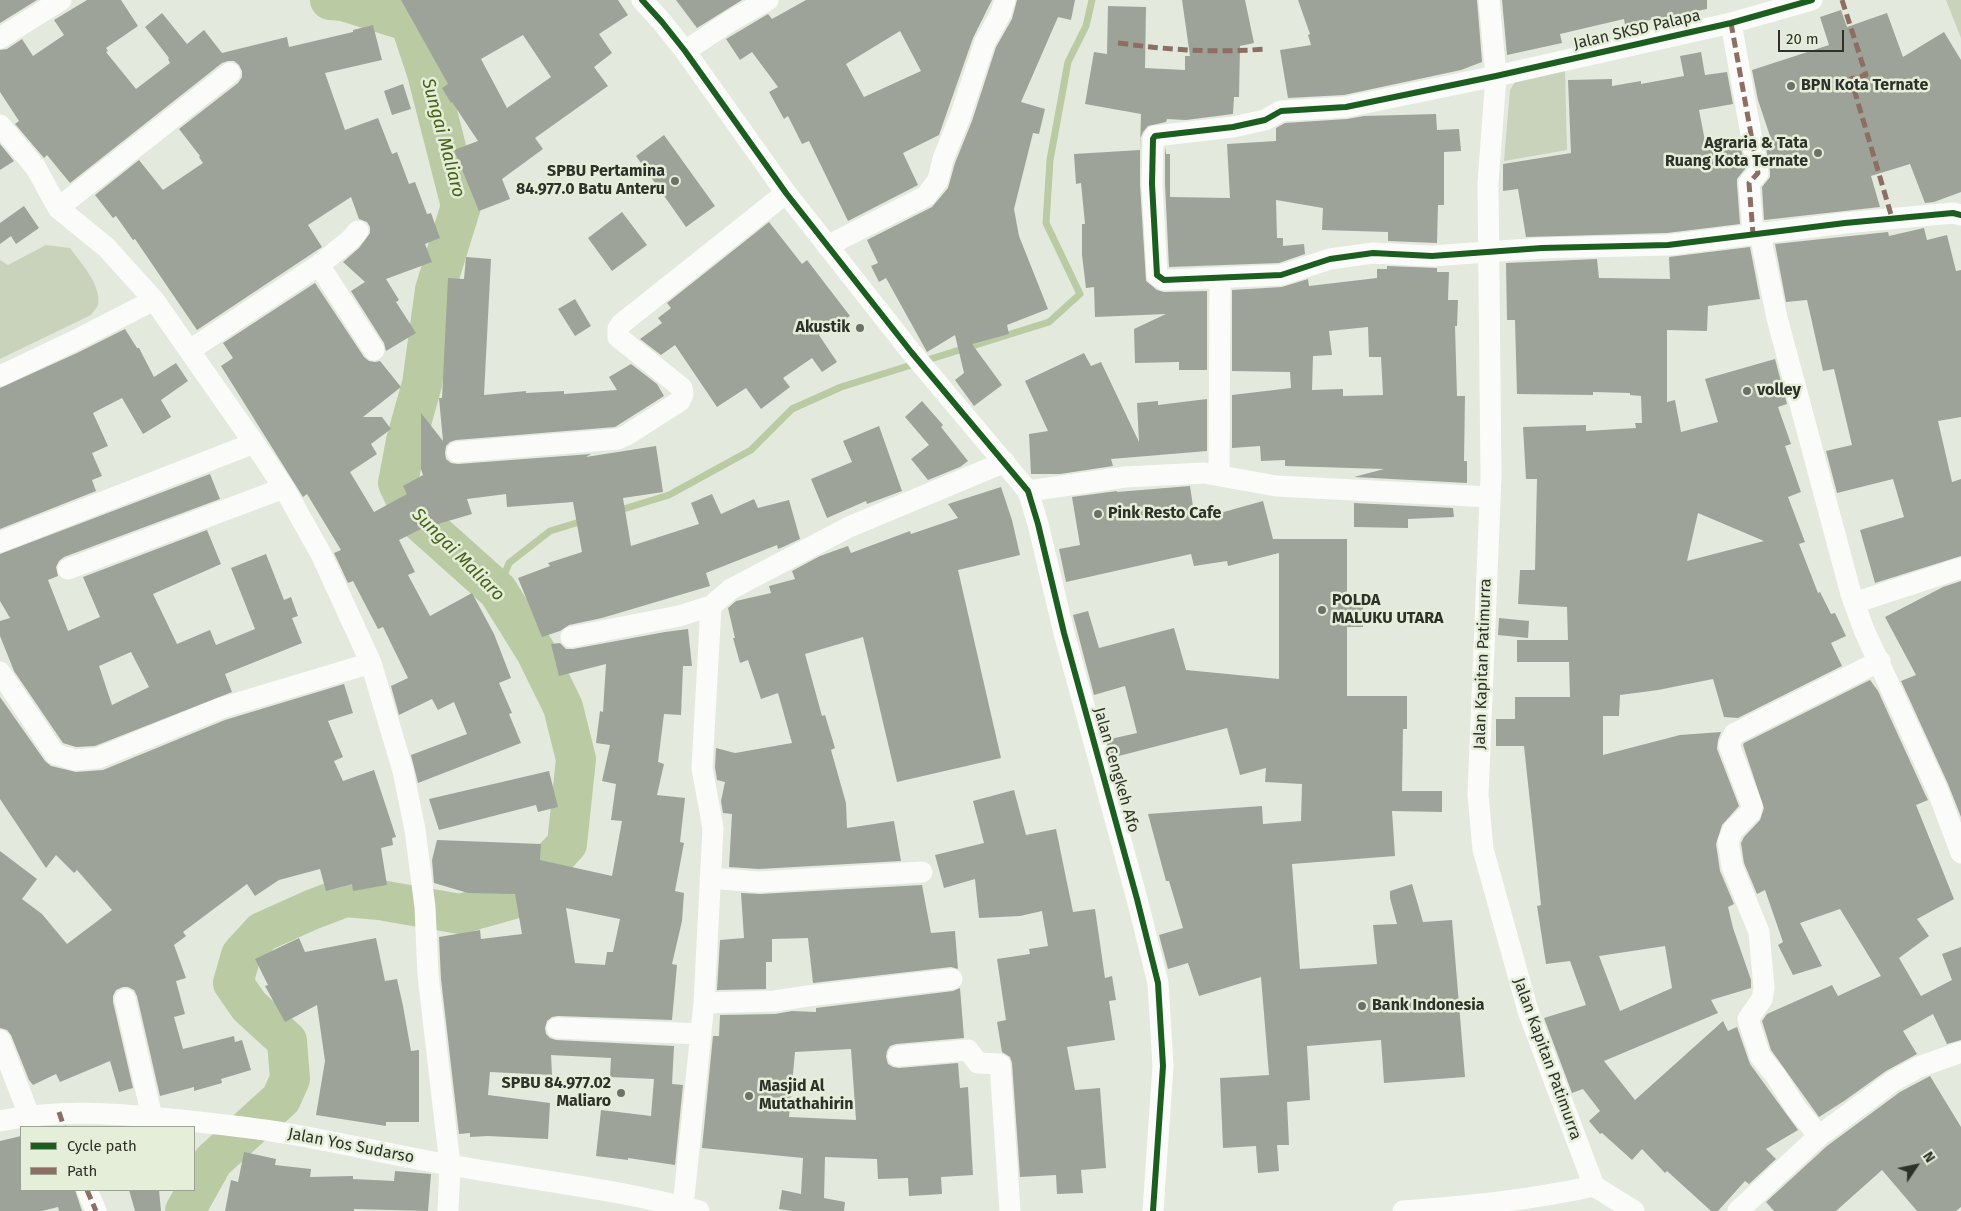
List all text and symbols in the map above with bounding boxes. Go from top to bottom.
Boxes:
street label: Jalan SKSD Palapa [1572,6,1702,54]
scale bar [1781,20,1847,52]
text: 20 m [1786,30,1819,48]
water label: Sungai Maliaro [417,76,469,200]
place label: BPN Kota Ternate [1801,76,1928,96]
marker: BPN Kota Ternate [1785,80,1797,92]
place label: Agraria & Tata Ruang Kota Ternate [1665,134,1808,172]
marker: Agraria & Tata Ruang Kota Ternate [1812,147,1824,159]
place label: SPBU Pertamina 84.977.0 Batu Anteru [516,162,665,200]
marker: SPBU Pertamina 84.977.0 Batu Anteru [669,175,681,187]
place label: Akustik [795,318,850,338]
marker: Akustik [854,322,866,334]
place label: volley [1757,381,1801,401]
marker: volley [1741,385,1753,397]
water label: Sungai Maliaro [407,504,509,606]
place label: Pink Resto Cafe [1108,504,1221,524]
marker: Pink Resto Cafe [1092,508,1104,520]
street label: Jalan Kapitan Patimurra [1470,578,1496,750]
place label: POLDA MALUKU UTARA [1332,591,1443,629]
marker: POLDA MALUKU UTARA [1316,604,1328,616]
street label: Jalan Cengkeh Afo [1089,705,1143,835]
street label: Jalan Kapitan Patimurra [1509,975,1585,1143]
place label: Bank Indonesia [1372,996,1484,1016]
marker: Bank Indonesia [1356,1000,1368,1012]
place label: SPBU 84.977.02 Maliaro [502,1074,611,1112]
place label: Masjid Al Mutathahirin [759,1077,854,1115]
marker: SPBU 84.977.02 Maliaro [615,1087,627,1099]
marker: Masjid Al Mutathahirin [743,1090,755,1102]
street label: Jalan Yos Sudarso [286,1124,416,1168]
legend [20,1126,195,1191]
text: Cycle path [67,1137,137,1155]
north arrow [1891,1141,1941,1191]
text: N [1919,1149,1938,1166]
text: Path [67,1162,97,1180]

